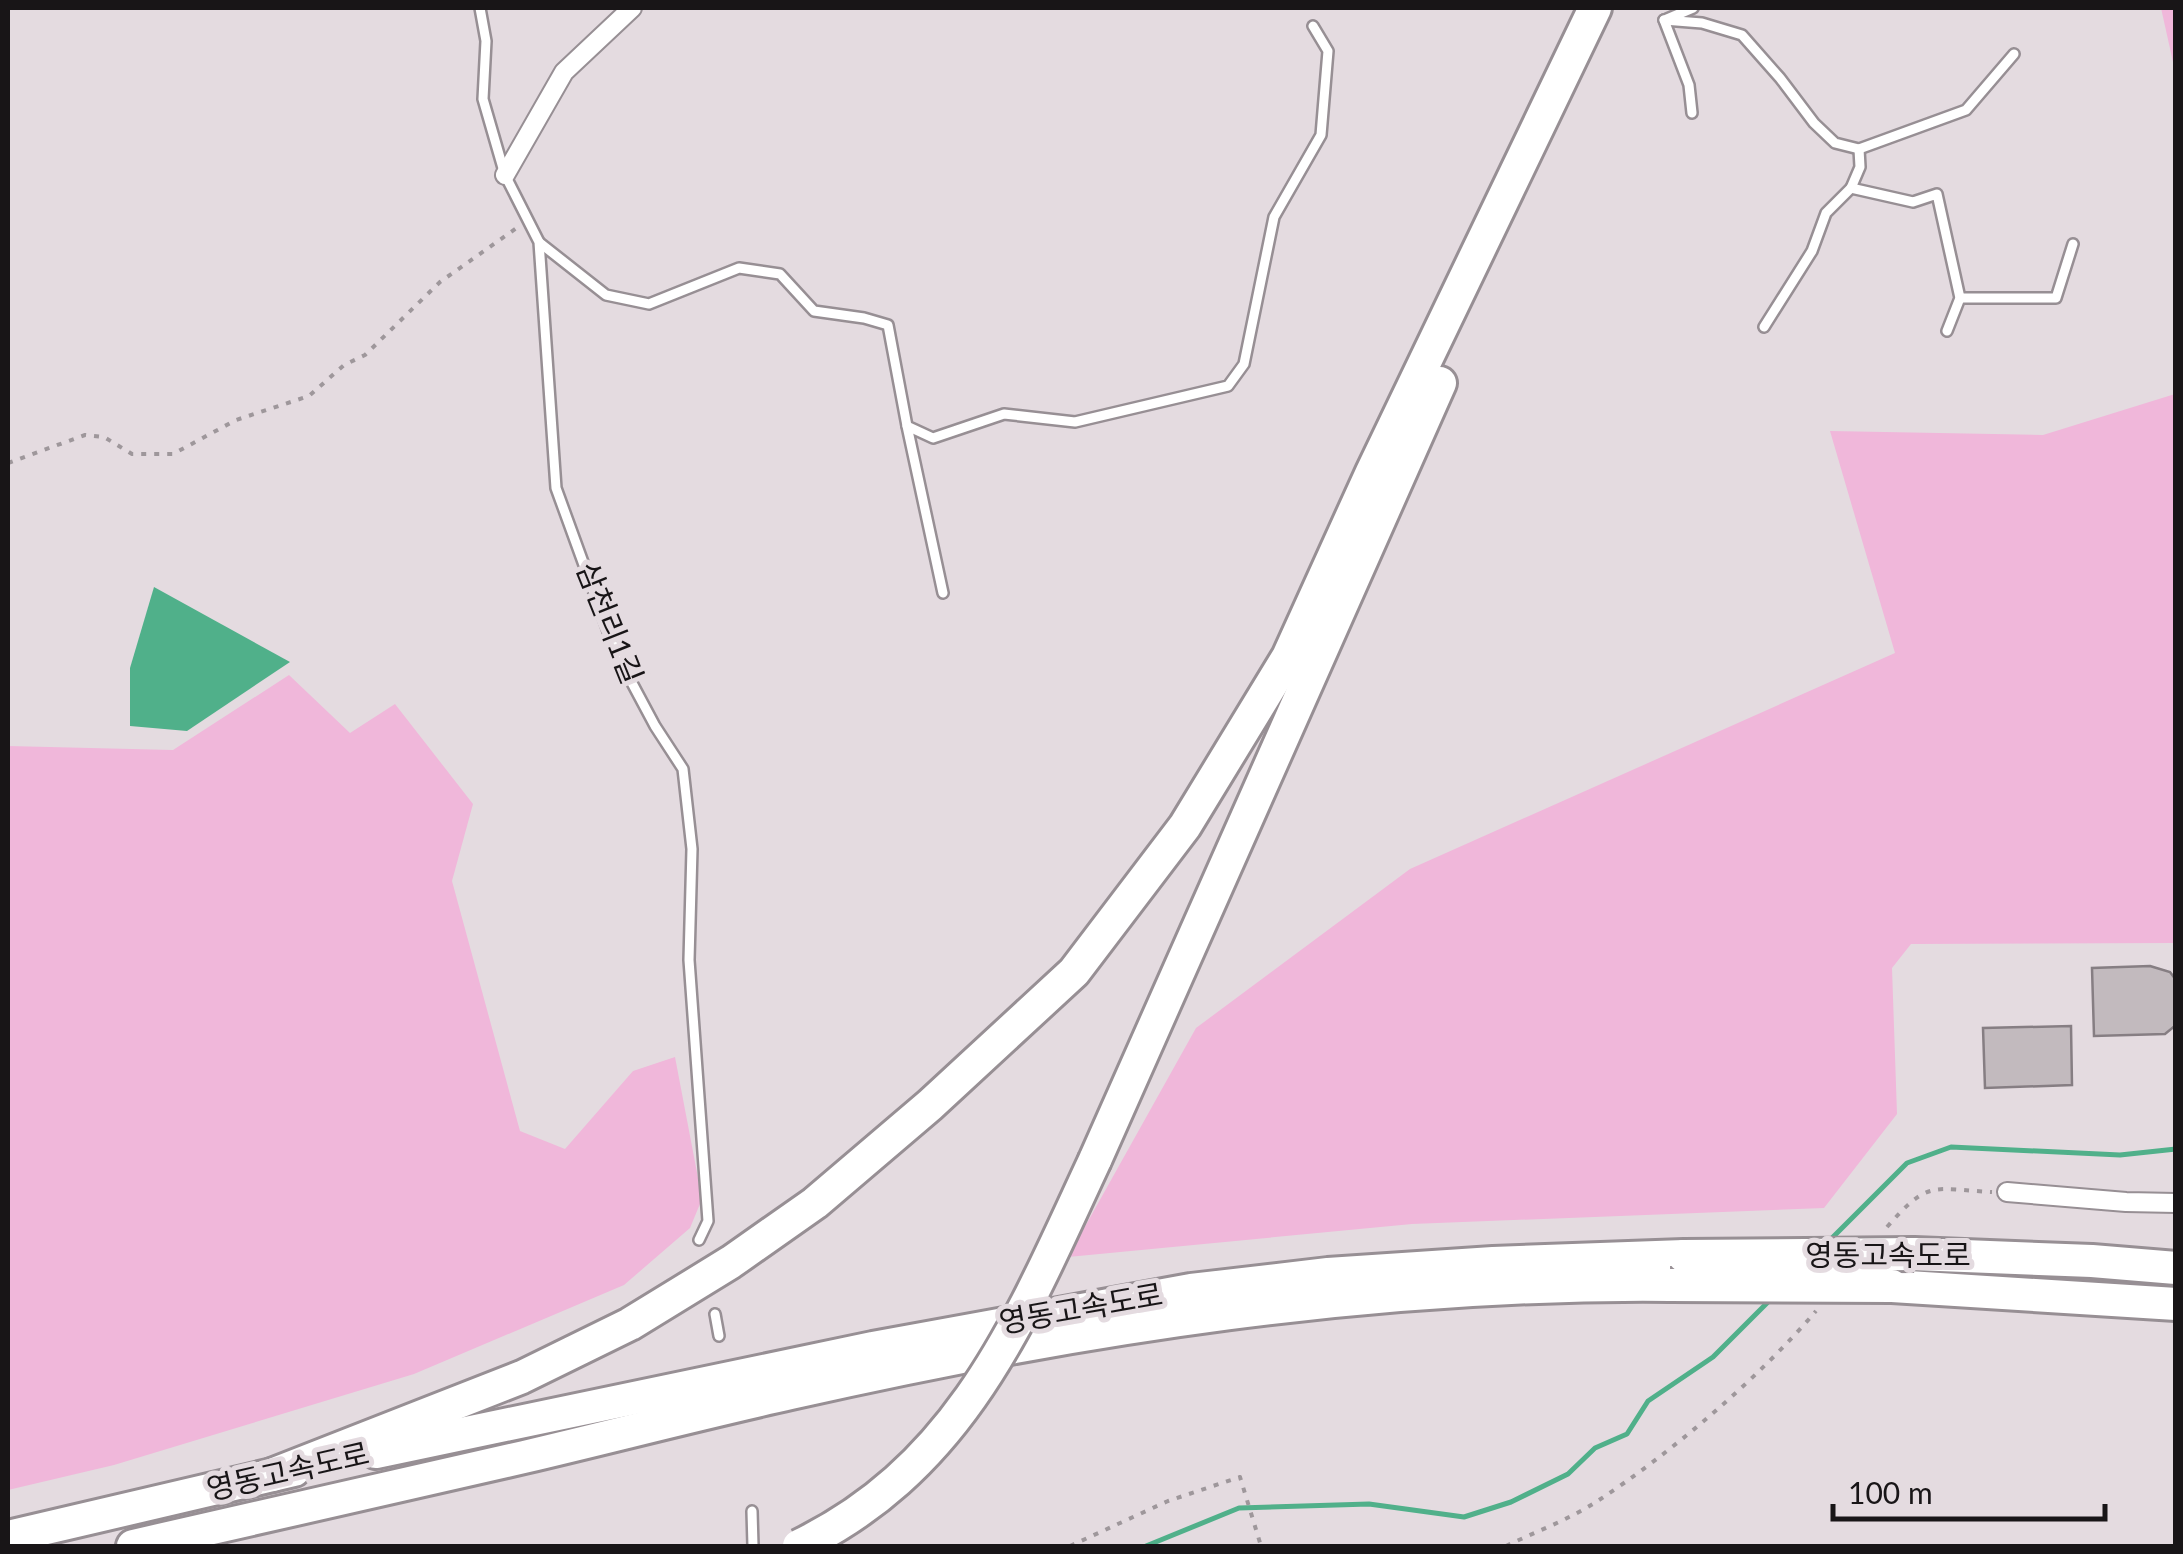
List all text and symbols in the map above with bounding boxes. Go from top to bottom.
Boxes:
street label: 삼천리1길 [570,556,651,688]
street label: 영동고속도로 [1805,1236,1971,1272]
street label: 영동고속도로 [996,1275,1165,1339]
street label: 영동고속도로 [203,1434,372,1506]
scale bar [1833,1459,2106,1521]
text: 100 m [1848,1474,1933,1510]

